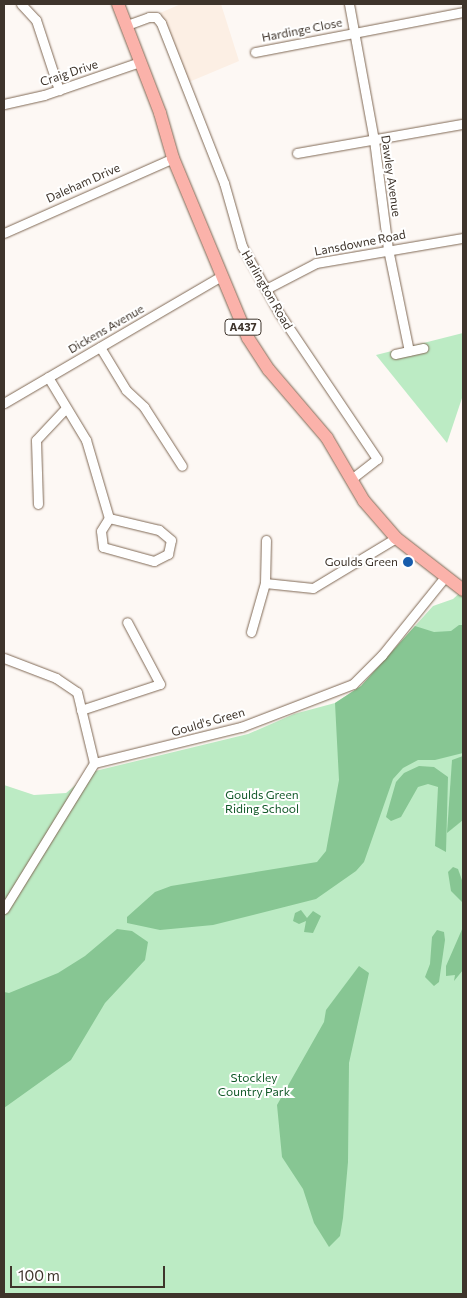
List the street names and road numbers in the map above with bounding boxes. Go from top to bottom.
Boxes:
street label: Hardinge Close [260,15,344,45]
street label: Craig Drive [38,57,100,89]
street label: Dawley Avenue [378,134,404,218]
street label: Daleham Drive [44,160,122,206]
street label: Lansdowne Road [313,227,407,259]
street label: Harlington Road [239,248,295,332]
street label: Dickens Avenue [66,302,146,356]
road number: A437 [224,318,262,336]
street label: Gould's Green [170,705,246,739]

